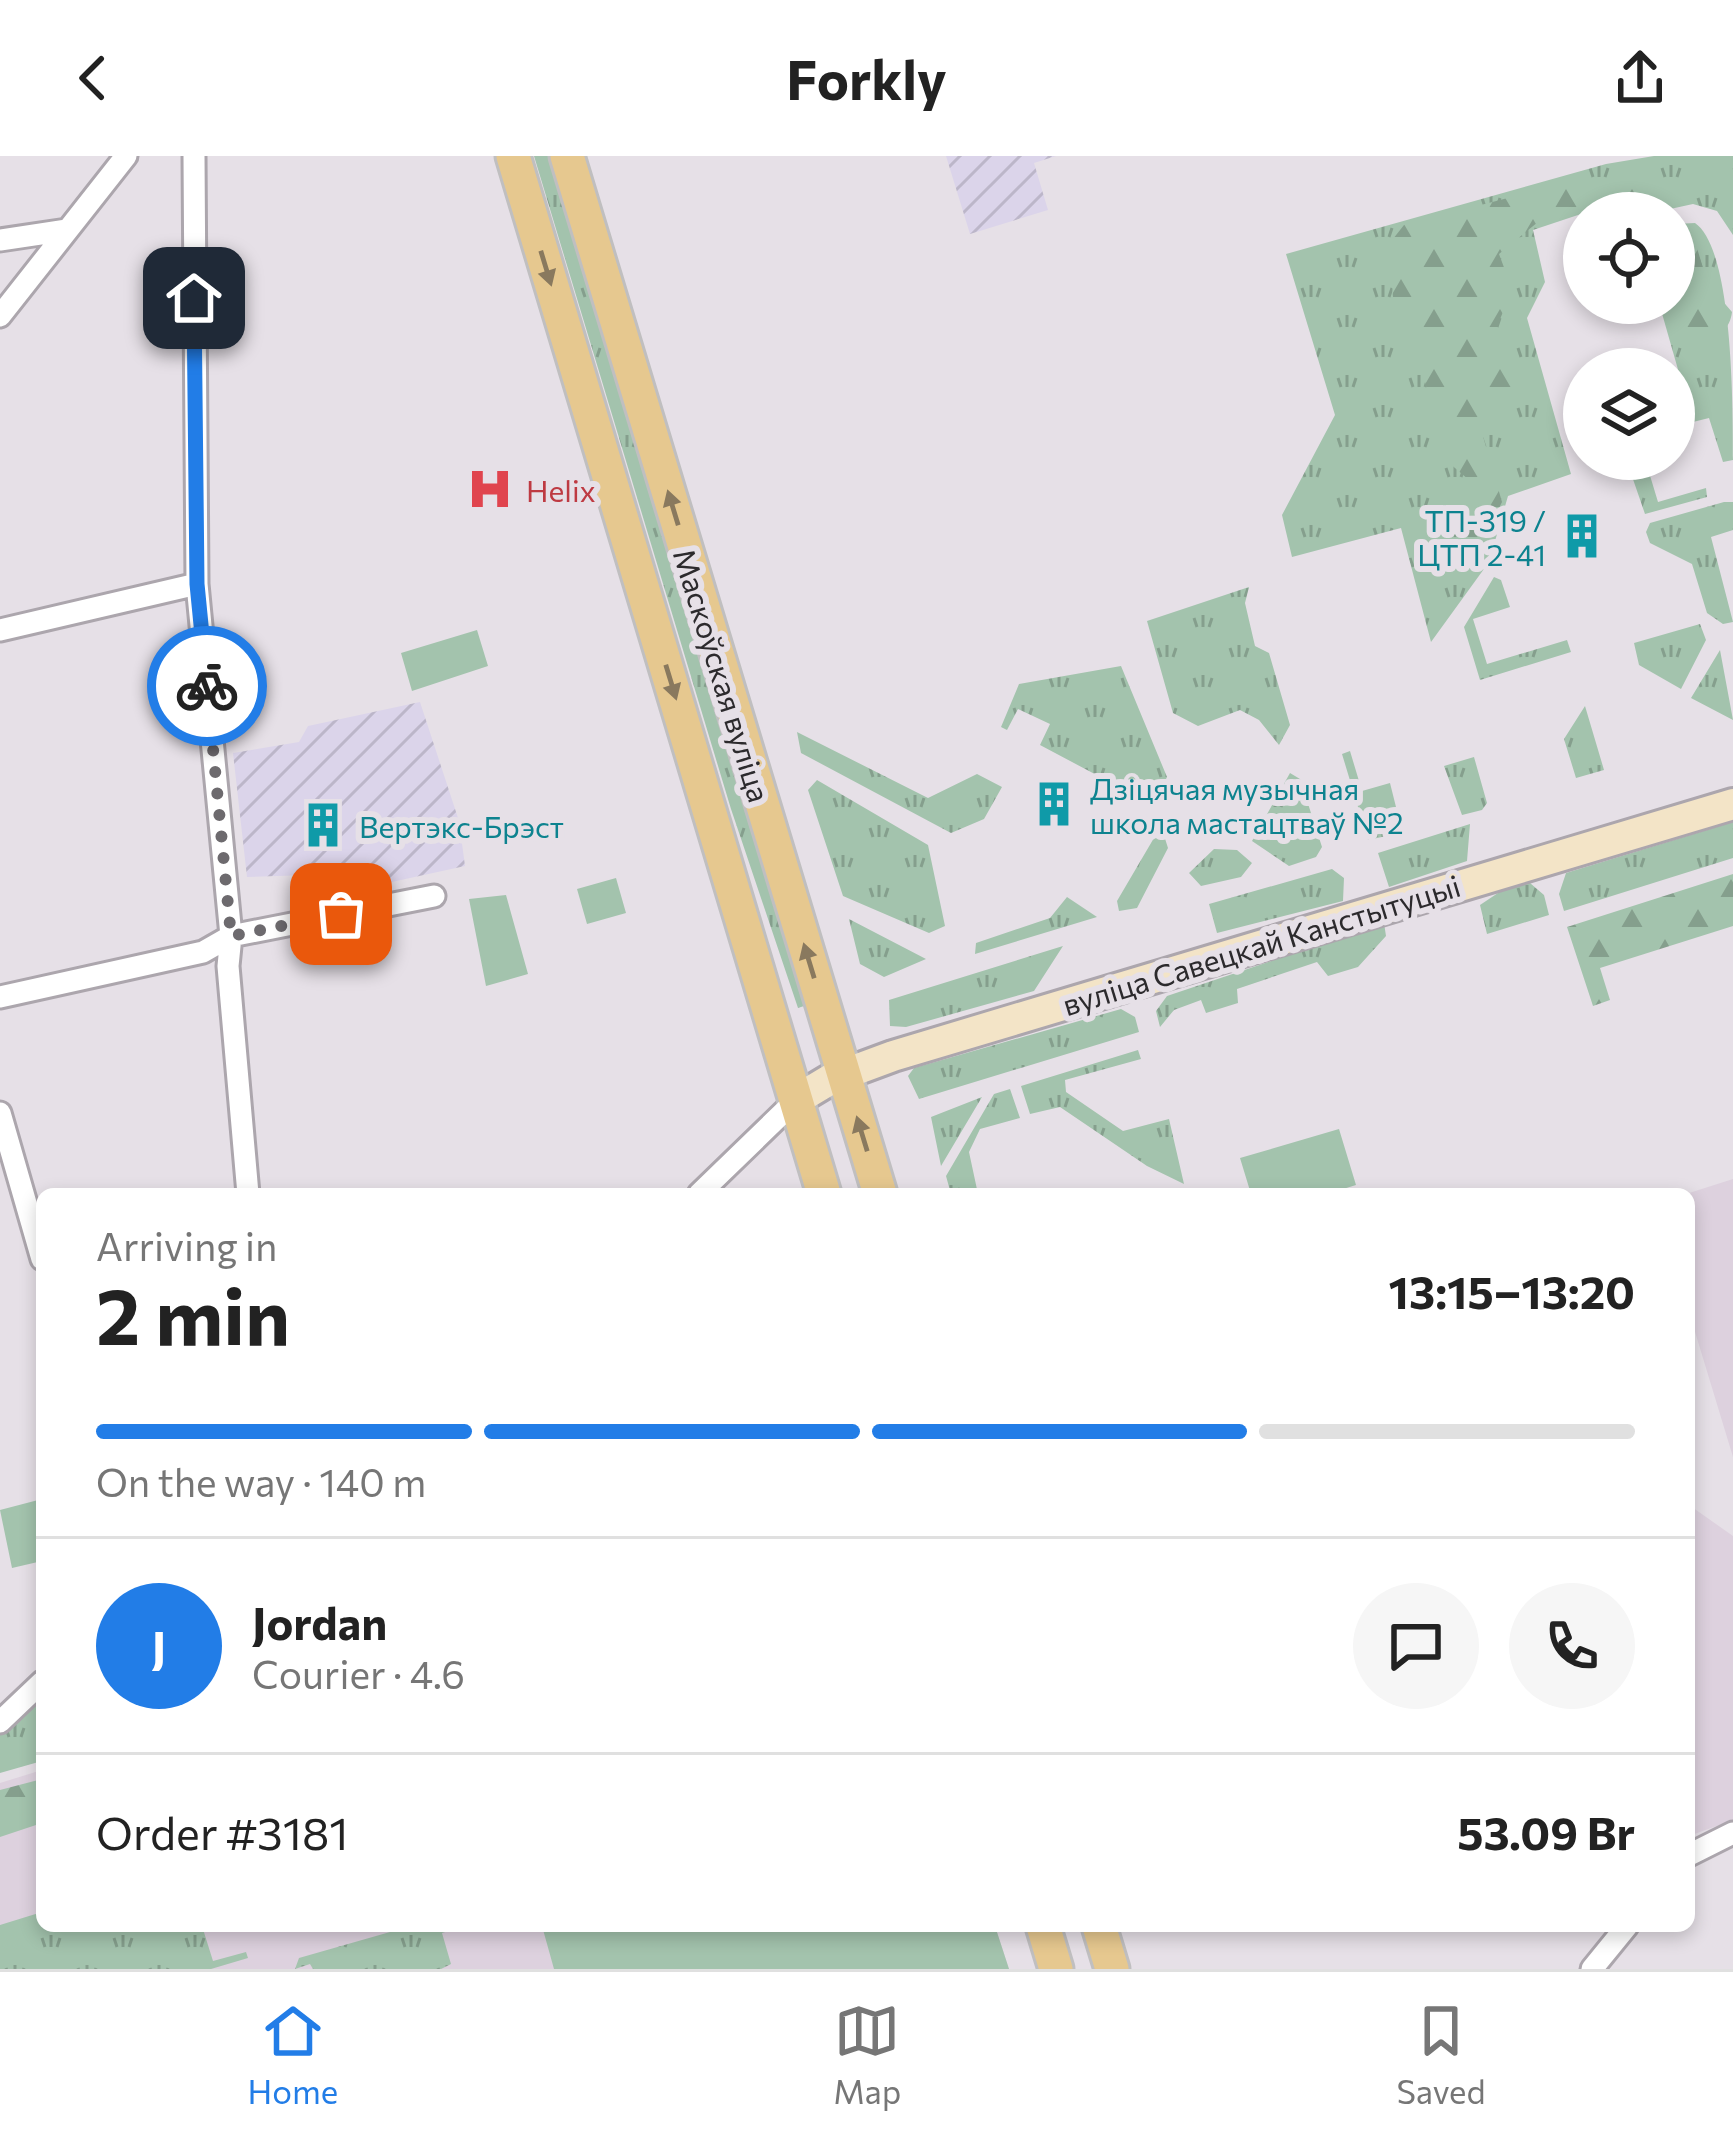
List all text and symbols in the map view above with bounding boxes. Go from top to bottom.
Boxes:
icon: back [60,45,126,111]
text: Forkly [786,45,947,111]
icon: share [1607,45,1673,111]
map controls [1563,192,1695,480]
button: locate [1563,192,1695,324]
pin [143,247,245,349]
one-way arrow [538,250,556,287]
icon: home [161,265,227,331]
button: layers [1563,348,1695,480]
hospital icon: Helix [465,464,515,514]
place label: Helix [526,471,596,508]
one-way arrow [662,489,681,525]
place label: ТП-319 / ЦТП 2-41 [1417,501,1546,572]
building icon: ТП-319 / ЦТП 2-41 [1557,511,1607,561]
street label: Маскоўская вуліца [667,544,779,806]
courier [147,626,267,746]
icon: bike [174,653,240,719]
one-way arrow [662,664,681,701]
place label: Дзіцячая музычная школа мастацтваў №2 [1090,769,1404,840]
building icon: Дзіцячая музычная школа мастацтваў №2 [1029,779,1079,829]
building icon: Вертэкс-Брэст [298,800,348,850]
place label: Вертэкс-Брэст [359,807,564,844]
pin [290,863,392,965]
street label: вуліца Савецкай Канстытуцыі [1058,866,1464,1022]
icon: bag [308,881,374,947]
one-way arrow [799,943,817,979]
one-way arrow [852,1115,870,1151]
text: Arriving in [96,1221,277,1269]
text: 13:15–13:20 [1389,1263,1635,1318]
text: 2 min [96,1266,290,1361]
text: On the way · 140 m [96,1457,426,1505]
button: chat [1353,1583,1479,1709]
button: phone [1509,1583,1635,1709]
text: Jordan [252,1594,387,1649]
text: J [152,1618,166,1673]
text: Courier · 4.6 [252,1649,465,1697]
text: Order #3181 [96,1804,348,1859]
text: 53.09 Br [1457,1804,1635,1859]
tab: Home [248,1998,338,2111]
tab: Map [833,1998,901,2111]
tab: Saved [1396,1998,1485,2111]

